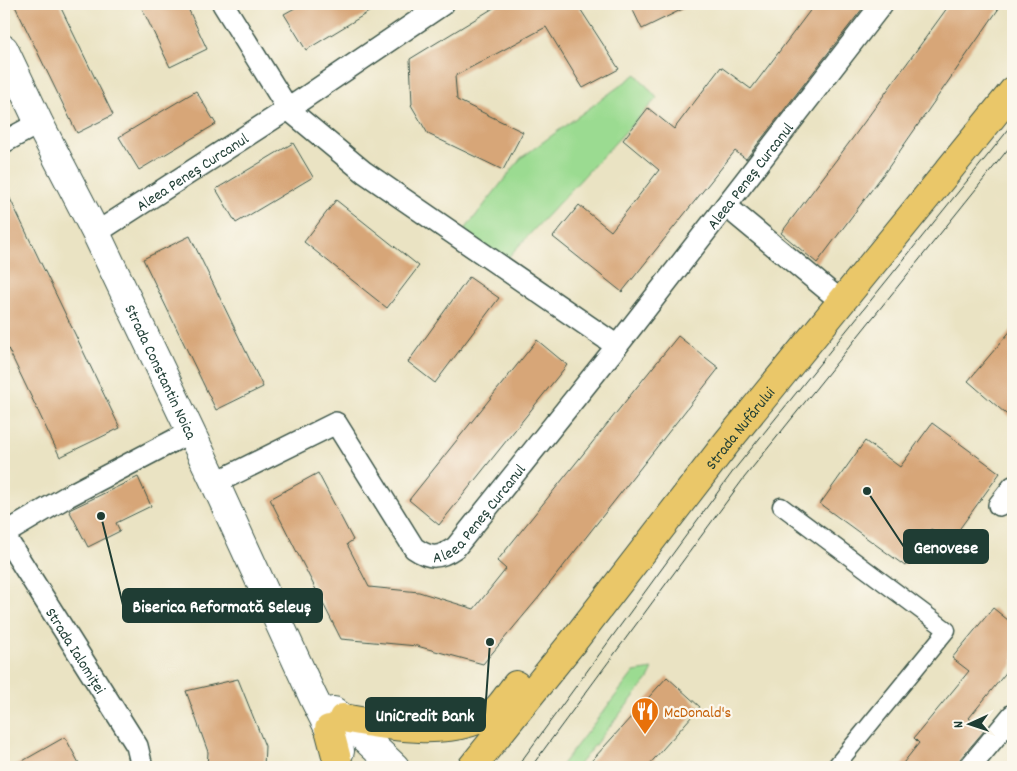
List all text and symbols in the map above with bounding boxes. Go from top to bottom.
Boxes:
street label: Aleea Peneș Curcanul [702,118,800,235]
street label: Aleea Peneș Curcanul [132,128,254,218]
street label: Strada Constantin Noica [118,301,202,444]
street label: Strada Nufărului [701,383,782,475]
street label: Aleea Peneș Curcanul [432,460,532,570]
callout: Genovese [904,530,988,563]
text: Genovese [914,537,978,562]
callout: Biserica Reformată Seleuș [123,589,322,622]
text: Biserica Reformată Seleuș [133,596,312,621]
street label: Strada Ialomiței [38,604,110,699]
restaurant icon: McDonald's [630,696,660,735]
callout: UniCredit Bank [366,698,485,731]
north arrow [944,698,994,748]
place label: McDonald's [664,702,732,725]
text: UniCredit Bank [376,705,475,730]
text: N [949,721,969,729]

